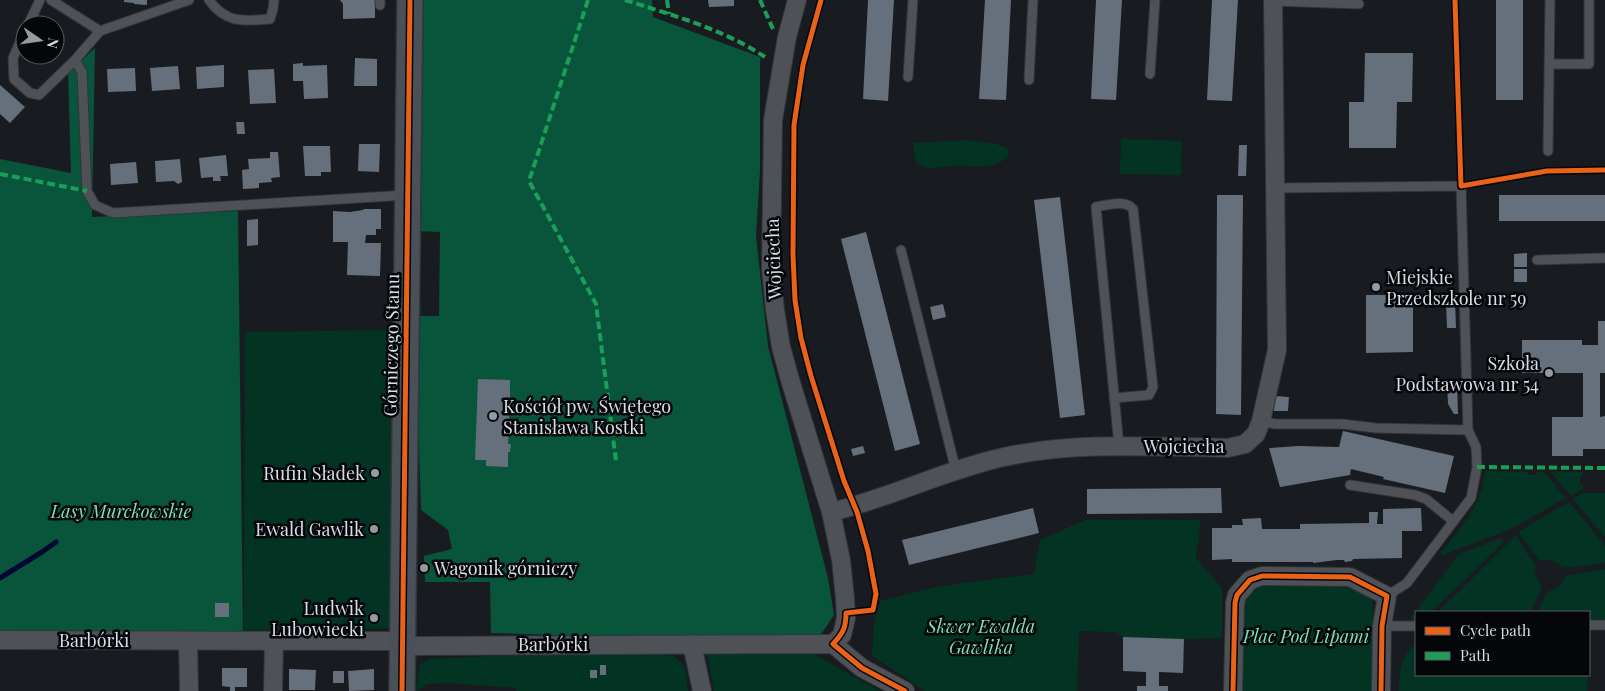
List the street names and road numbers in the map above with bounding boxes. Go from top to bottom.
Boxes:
street label: Wojciecha [760,218,786,301]
street label: Górniczego Stanu [378,273,404,417]
street label: Wojciecha [1142,434,1225,458]
street label: Barbórki [59,628,129,652]
street label: Barbórki [518,632,588,656]

